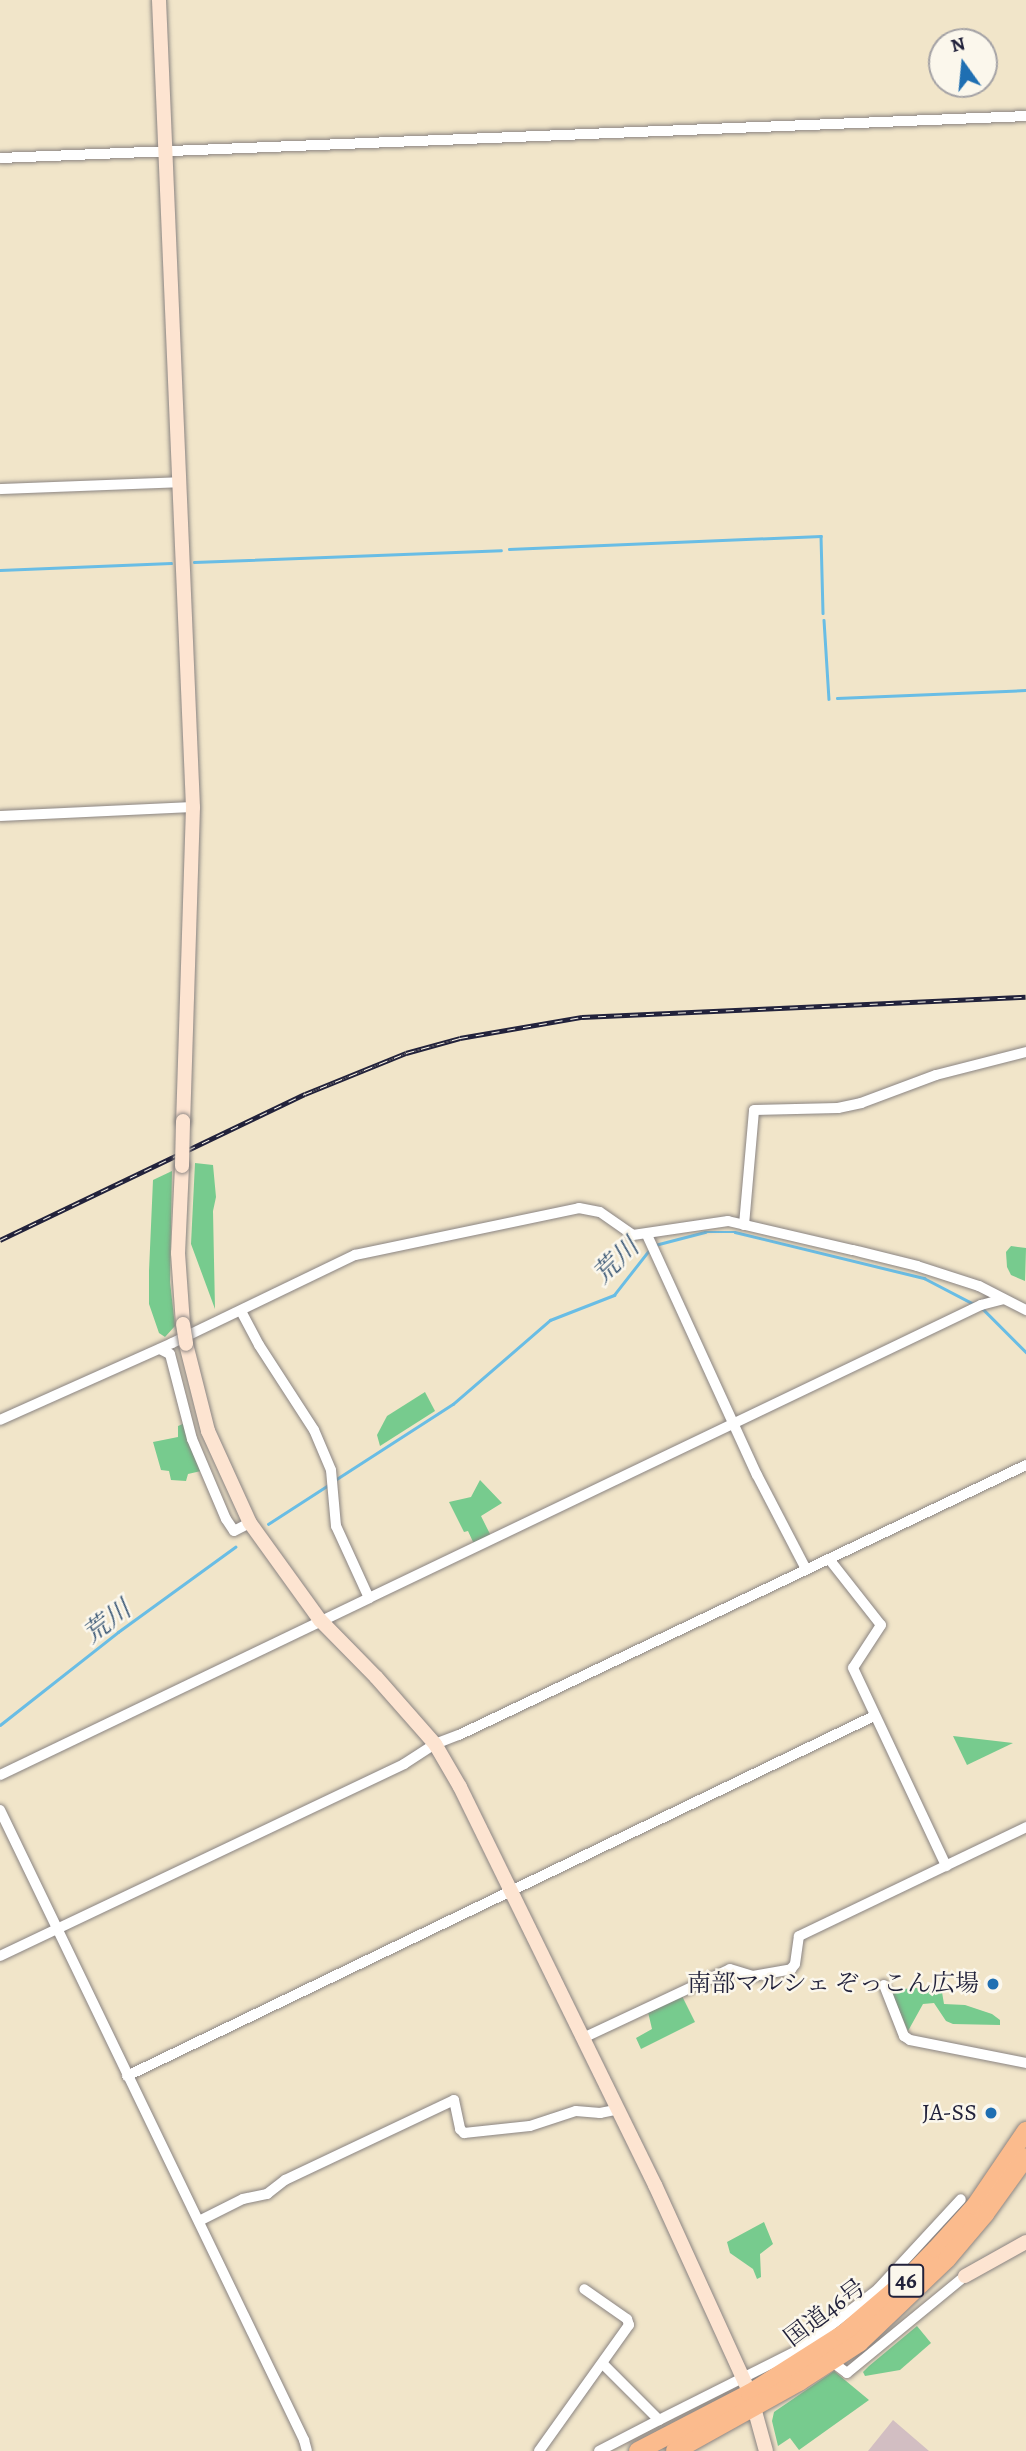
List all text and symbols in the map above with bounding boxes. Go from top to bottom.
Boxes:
north arrow [928,28,998,98]
text: N [948,30,968,59]
water label: 荒川 [586,1232,646,1290]
water label: 荒川 [77,1594,137,1650]
place label: 南部マルシェ ぞっこん広場 [686,1970,979,1998]
marker: 南部マルシェ ぞっこん広場 [985,1976,1001,1992]
place label: JA-SS [922,2099,977,2127]
marker: JA-SS [983,2105,999,2121]
road number: 46 [887,2262,925,2300]
street label: 国道46号 [779,2273,871,2353]

